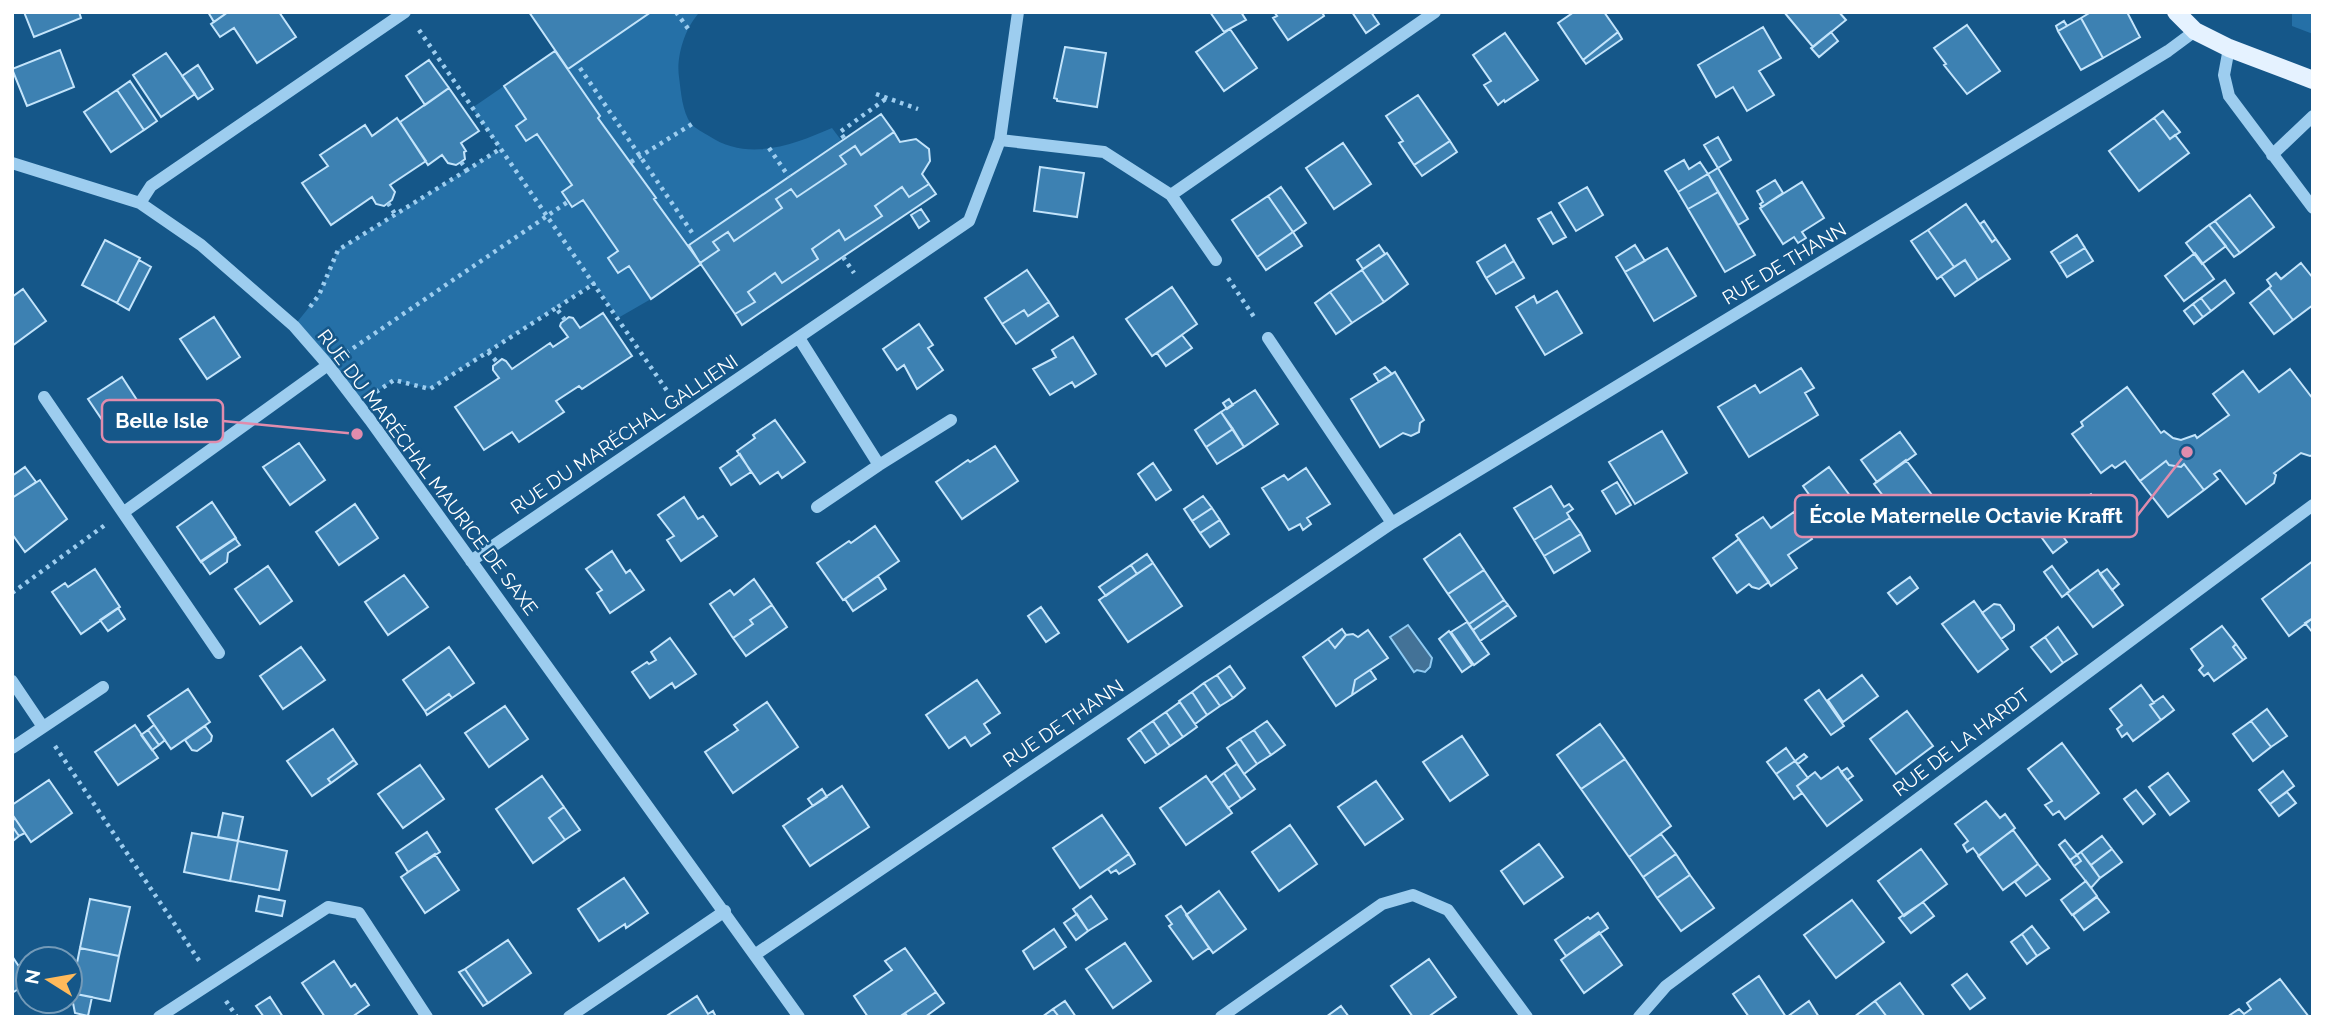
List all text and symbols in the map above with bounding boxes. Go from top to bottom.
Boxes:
street label: RUE DE THANN [1718,217,1850,309]
street label: RUE DU MARÉCHAL MAURICE DE SAXE [313,325,543,619]
street label: RUE DU MARÉCHAL GALLIENI [506,350,742,518]
callout: Belle Isle [102,400,223,442]
text: Belle Isle [115,408,209,433]
callout: École Maternelle Octavie Krafft [1795,495,2137,537]
text: École Maternelle Octavie Krafft [1809,503,2123,528]
street label: RUE DE THANN [999,675,1127,771]
street label: RUE DE LA HARDT [1888,683,2034,801]
north arrow [14,945,84,1015]
text: N [20,968,44,986]

